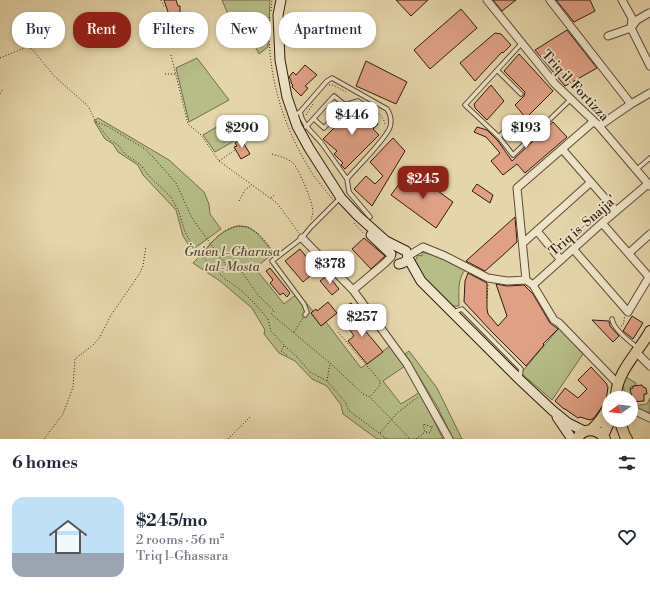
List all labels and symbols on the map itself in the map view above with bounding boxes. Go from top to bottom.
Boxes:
street label: Triq il-Fortizza [538,47,612,125]
pin: $446 [328,102,376,136]
pin: $290 [218,115,266,149]
pin: $193 [502,115,550,149]
pin: $245 [399,166,447,200]
street label: Triq is-Snajja' [546,192,620,259]
park label: Ġnien l-Għarusa tal-Mosta [184,243,281,275]
pin: $378 [306,251,354,285]
pin: $257 [338,304,386,338]
north arrow [602,391,638,427]

